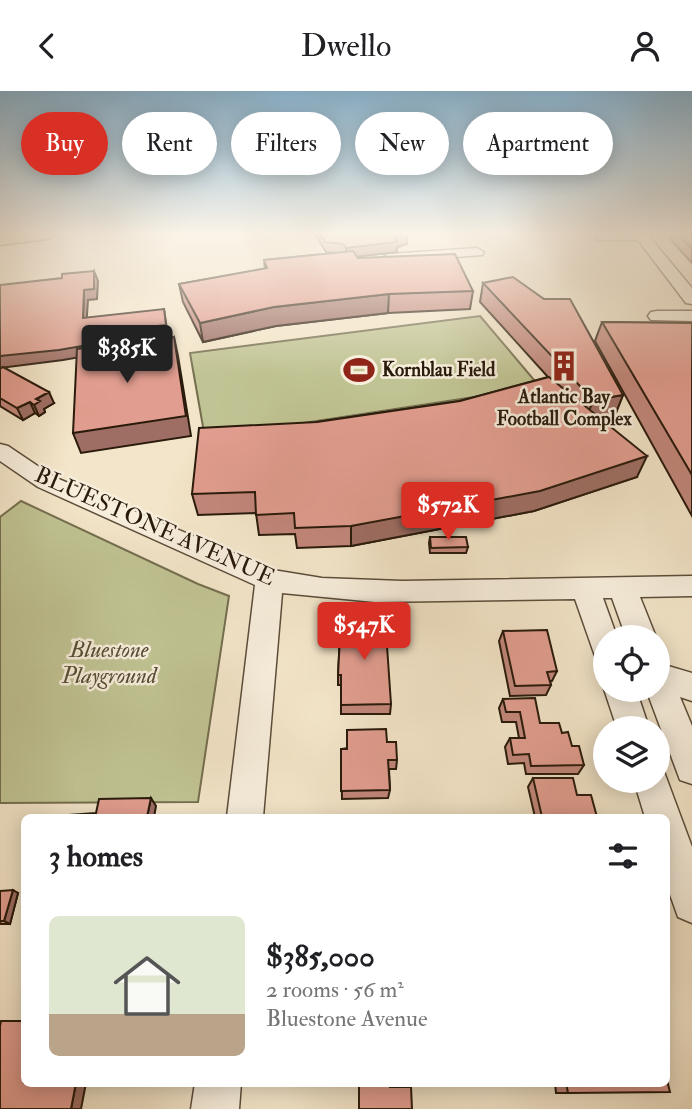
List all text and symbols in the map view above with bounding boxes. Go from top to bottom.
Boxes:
text: Dwello [301,26,391,66]
icon: back [28,27,66,65]
icon: person [626,27,664,65]
chip: Buy [21,112,108,175]
chip: Rent [122,112,217,175]
chip: Filters [231,112,341,175]
chip: New [355,112,449,175]
chip: Apartment [463,112,613,175]
pin: $385K [78,325,176,385]
text: $385K [98,333,156,362]
building icon: Atlantic Bay Football Complex [547,349,581,383]
sports icon: Kornblau Field [342,353,376,387]
place label: Kornblau Field [382,358,496,382]
place label: Atlantic Bay Football Complex [496,385,632,432]
street label: BLUESTONE AVENUE [30,460,280,592]
pin: $572K [399,483,497,542]
text: $572K [417,490,479,519]
pin: $547K [315,603,413,662]
text: $547K [333,610,395,639]
map controls [593,625,670,793]
button: locate [593,625,670,702]
park label: Bluestone Playground [60,635,158,690]
button: layers [593,716,670,793]
icon: filters [604,837,642,875]
text: 3 homes [49,838,143,875]
text: $385,000 [266,938,375,975]
icon: home [105,944,189,1028]
text: 2 rooms · 56 m² [266,975,404,1004]
text: Bluestone Avenue [266,1004,428,1033]

